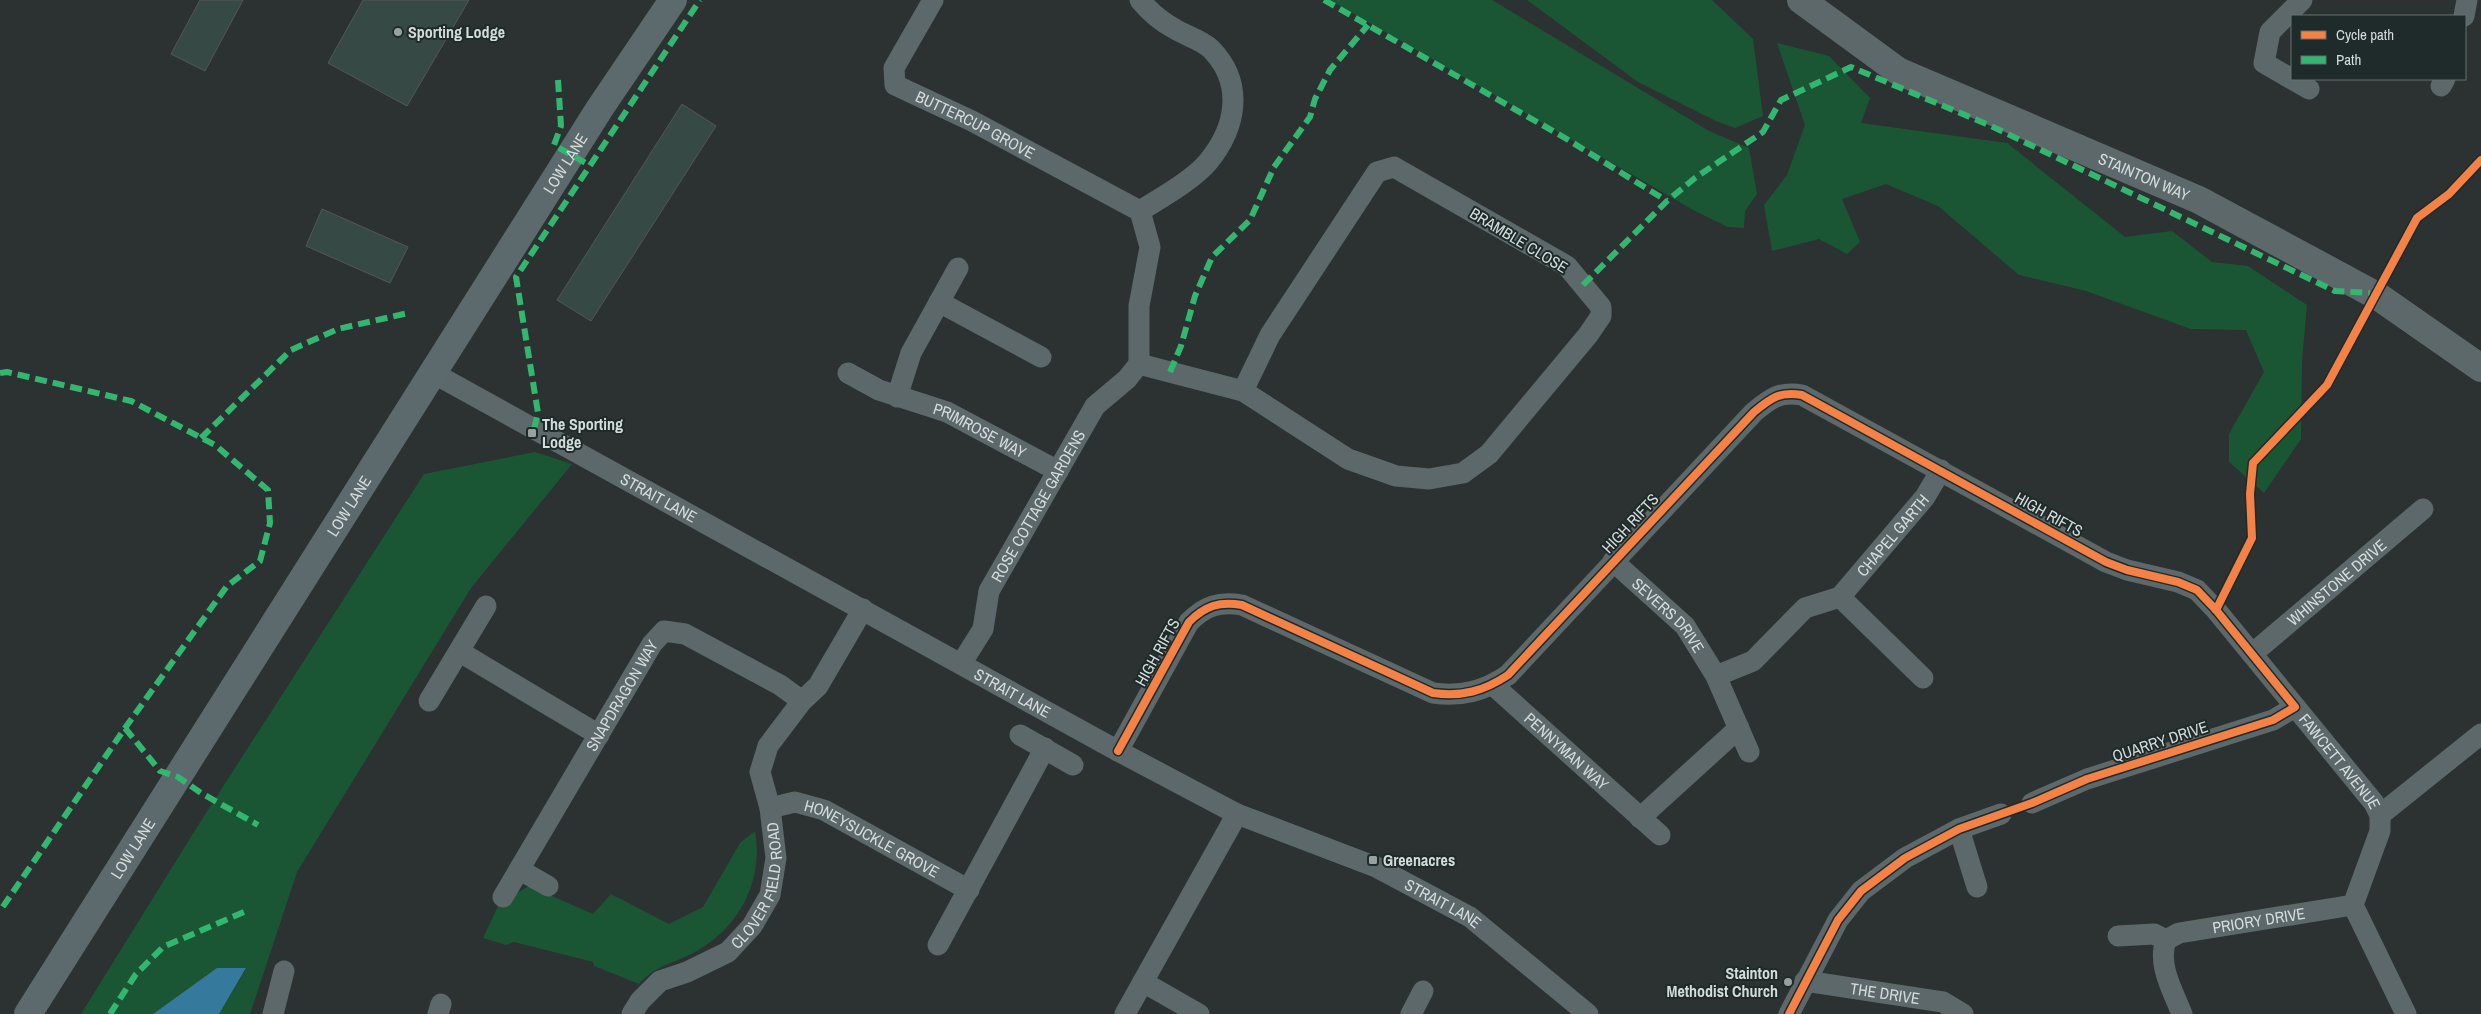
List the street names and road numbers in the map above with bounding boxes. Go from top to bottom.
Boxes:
street label: BUTTERCUP GROVE [912,85,1039,164]
street label: LOW LANE [538,129,592,198]
street label: STAINTON WAY [2095,147,2193,206]
street label: BRAMBLE CLOSE [1466,202,1572,278]
street label: PRIMROSE WAY [930,397,1030,463]
street label: ROSE COTTAGE GARDENS [985,425,1090,586]
street label: STRAIT LANE [617,468,701,528]
street label: LOW LANE [321,471,376,540]
street label: HIGH RIFTS [2011,486,2087,542]
street label: HIGH RIFTS [1597,488,1664,558]
street label: CHAPEL GARTH [1851,489,1934,581]
street label: WHINSTONE DRIVE [2282,534,2391,631]
street label: SEVERS DRIVE [1627,573,1710,657]
street label: HIGH RIFTS [1129,614,1185,690]
street label: SNAPDRAGON WAY [580,635,663,755]
street label: STRAIT LANE [970,663,1055,723]
street label: PENNYMAN WAY [1520,707,1614,795]
street label: FAWCETT AVENUE [2294,709,2386,813]
street label: QUARRY DRIVE [2109,715,2211,767]
street label: HONEYSUCKLE GROVE [802,794,943,883]
street label: LOW LANE [105,814,160,883]
street label: CLOVER FIELD ROAD [725,821,787,953]
street label: STRAIT LANE [1401,873,1486,933]
street label: PRIORY DRIVE [2211,902,2307,938]
street label: THE DRIVE [1849,977,1921,1009]

